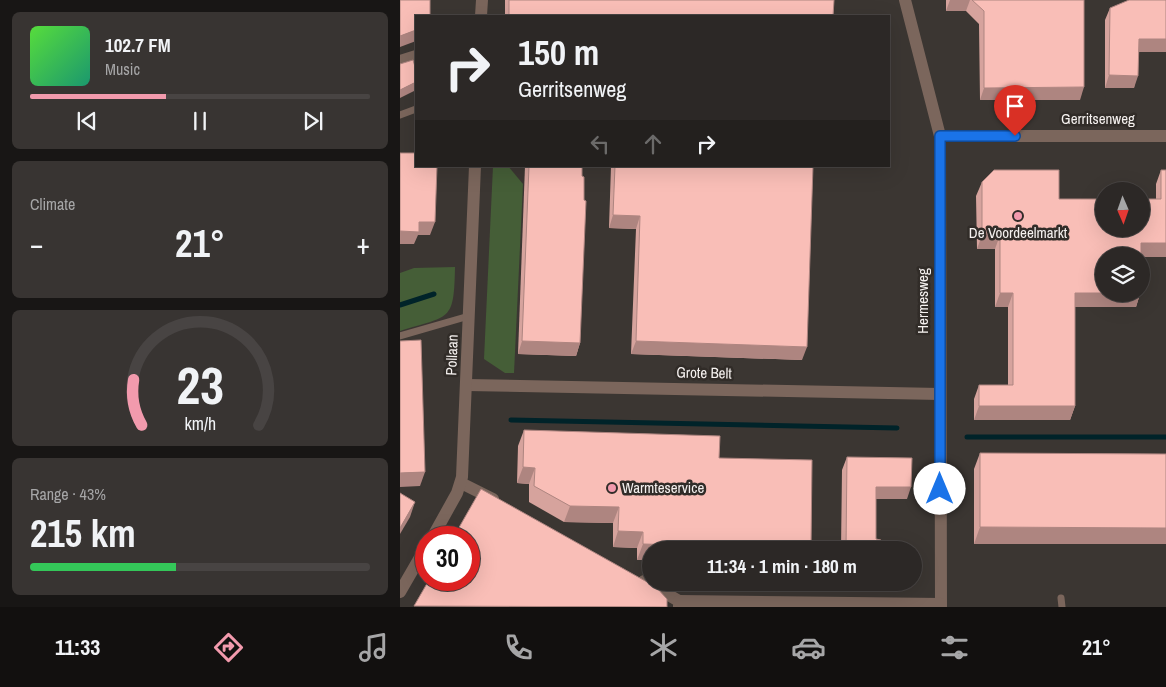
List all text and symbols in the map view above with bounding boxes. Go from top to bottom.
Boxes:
text: 150 m [518,29,599,76]
text: 102.7 FM [105,32,171,58]
icon: right [435,35,500,100]
text: Music [105,58,140,80]
text: Gerritsenweg [518,74,626,104]
pin [994,85,1036,136]
icon: arrive [1001,92,1029,120]
icon: previous [73,107,101,135]
icon: pause [186,107,214,135]
icon: next [299,107,327,135]
street label: Gerritsenweg [1061,108,1135,129]
icon: left [586,130,614,158]
icon: ahead [639,130,667,158]
icon: right [692,130,720,158]
north arrow [1095,182,1150,238]
map controls [1095,182,1150,302]
text: Climate [30,193,75,215]
marker: De Voordeelmarkt [1012,210,1024,222]
text: 21° [175,218,225,269]
place label: De Voordeelmarkt [969,222,1068,243]
text: − [30,225,43,263]
text: + [357,225,370,263]
button: layers [1095,247,1150,302]
street label: Hermesweg [912,268,933,334]
street label: Pollaan [440,334,463,376]
text: 23 [176,350,224,420]
street label: Grote Belt [676,362,732,383]
text: km/h [184,412,216,436]
position arrow [913,462,965,514]
place label: Warmteservice [622,477,704,498]
marker: Warmteservice [606,482,618,494]
text: Range · 43% [30,483,106,505]
text: 215 km [30,508,136,559]
speed limit sign: 30 [415,526,480,591]
text: 11:34 · 1 min · 180 m [707,553,857,579]
icon: directions [211,630,246,665]
icon: music [356,630,391,665]
icon: phone [501,630,536,665]
icon: climate [646,630,681,665]
icon: car [791,630,826,665]
icon: filters [937,630,972,665]
text: 11:33 [55,632,100,662]
text: 21° [1082,632,1111,662]

